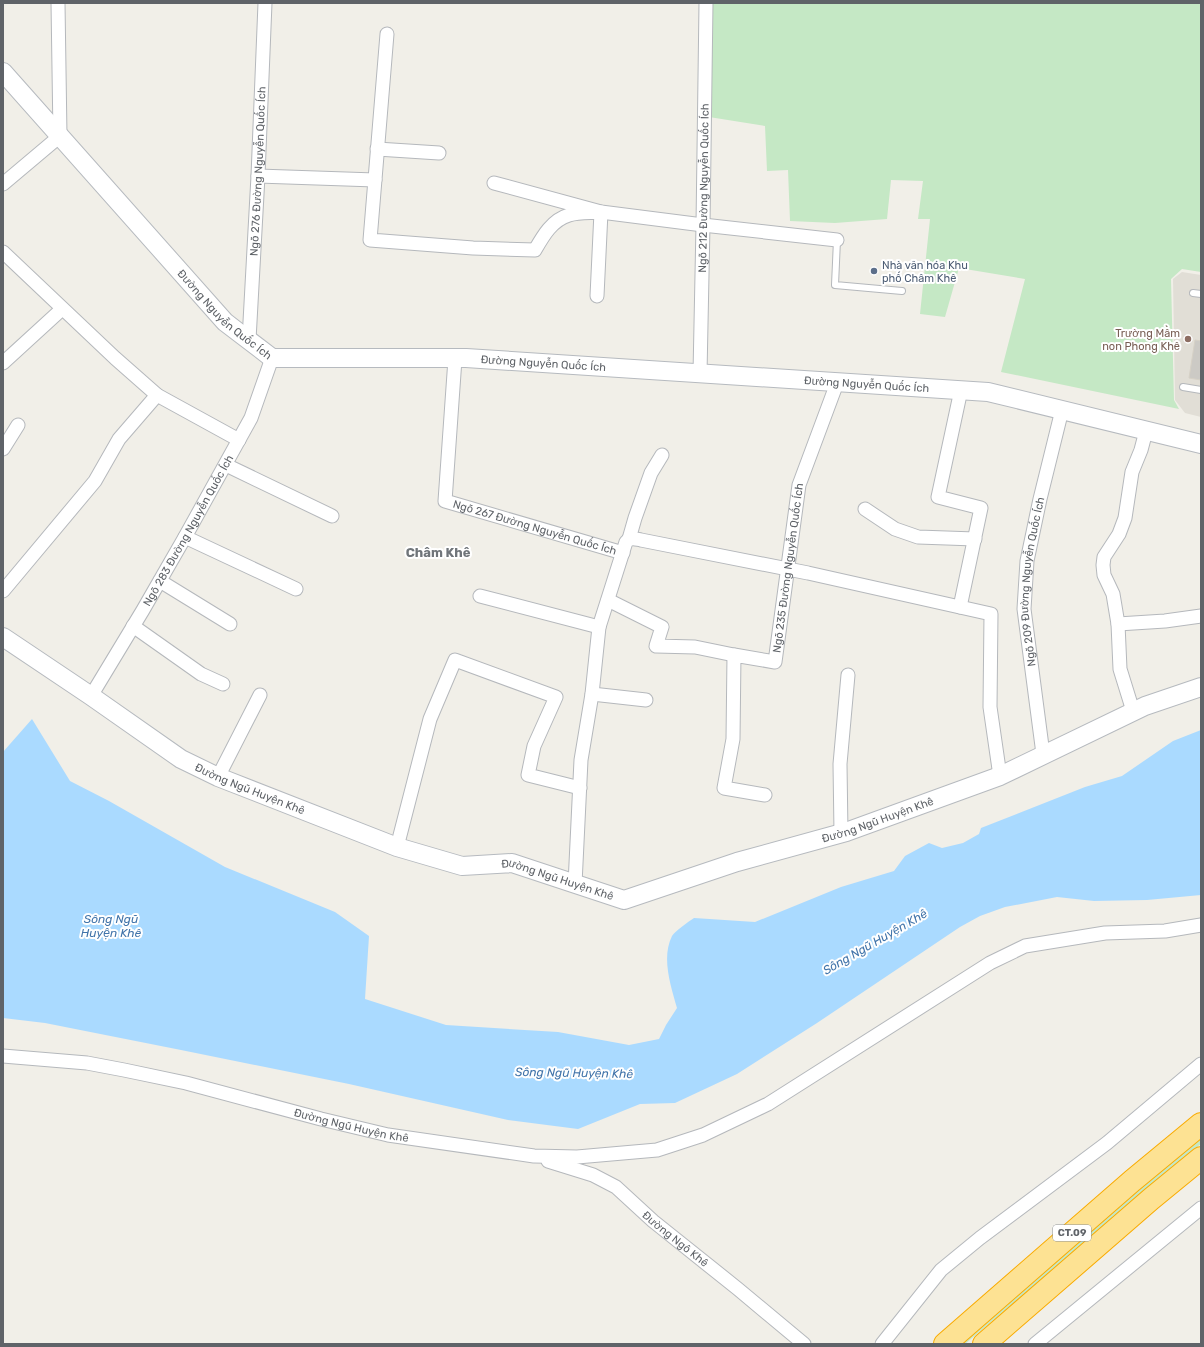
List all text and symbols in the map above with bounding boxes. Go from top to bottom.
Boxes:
street label: Ngõ 276 Đường Nguyễn Quốc Ích [247,86,268,256]
street label: Ngõ 212 Đường Nguyễn Quốc Ích [696,103,711,273]
place label: Nhà văn hóa Khu phố Châm Khê [882,259,968,285]
marker: Nhà văn hóa Khu phố Châm Khê [869,266,879,276]
street label: Đường Nguyễn Quốc Ích [175,267,275,362]
place label: Trường Mầm non Phong Khê [1102,325,1180,353]
marker: Trường Mầm non Phong Khê [1183,334,1193,344]
street label: Đường Nguyễn Quốc Ích [480,352,606,374]
street label: Đường Nguyễn Quốc Ích [804,374,930,395]
street label: Ngõ 283 Đường Nguyễn Quốc Ích [140,452,236,608]
street label: Ngõ 235 Đường Nguyễn Quốc Ích [770,482,806,654]
street label: Ngõ 209 Đường Nguyễn Quốc Ích [1017,496,1047,667]
street label: Ngõ 267 Đường Nguyễn Quốc Ích [452,497,618,557]
district label: Châm Khê [406,545,471,560]
street label: Đường Ngũ Huyện Khê [193,760,307,817]
street label: Đường Ngũ Huyện Khê [820,794,935,845]
street label: Đường Ngũ Huyện Khê [501,856,615,903]
water label: Sông Ngũ Huyện Khê [820,906,930,978]
water label: Sông Ngũ Huyện Khê [81,912,142,940]
water label: Sông Ngũ Huyện Khê [515,1065,633,1081]
street label: Đường Ngũ Huyện Khê [293,1106,409,1144]
street label: Đường Ngô Khê [640,1208,711,1269]
road number: CT.09 [1053,1225,1091,1241]

